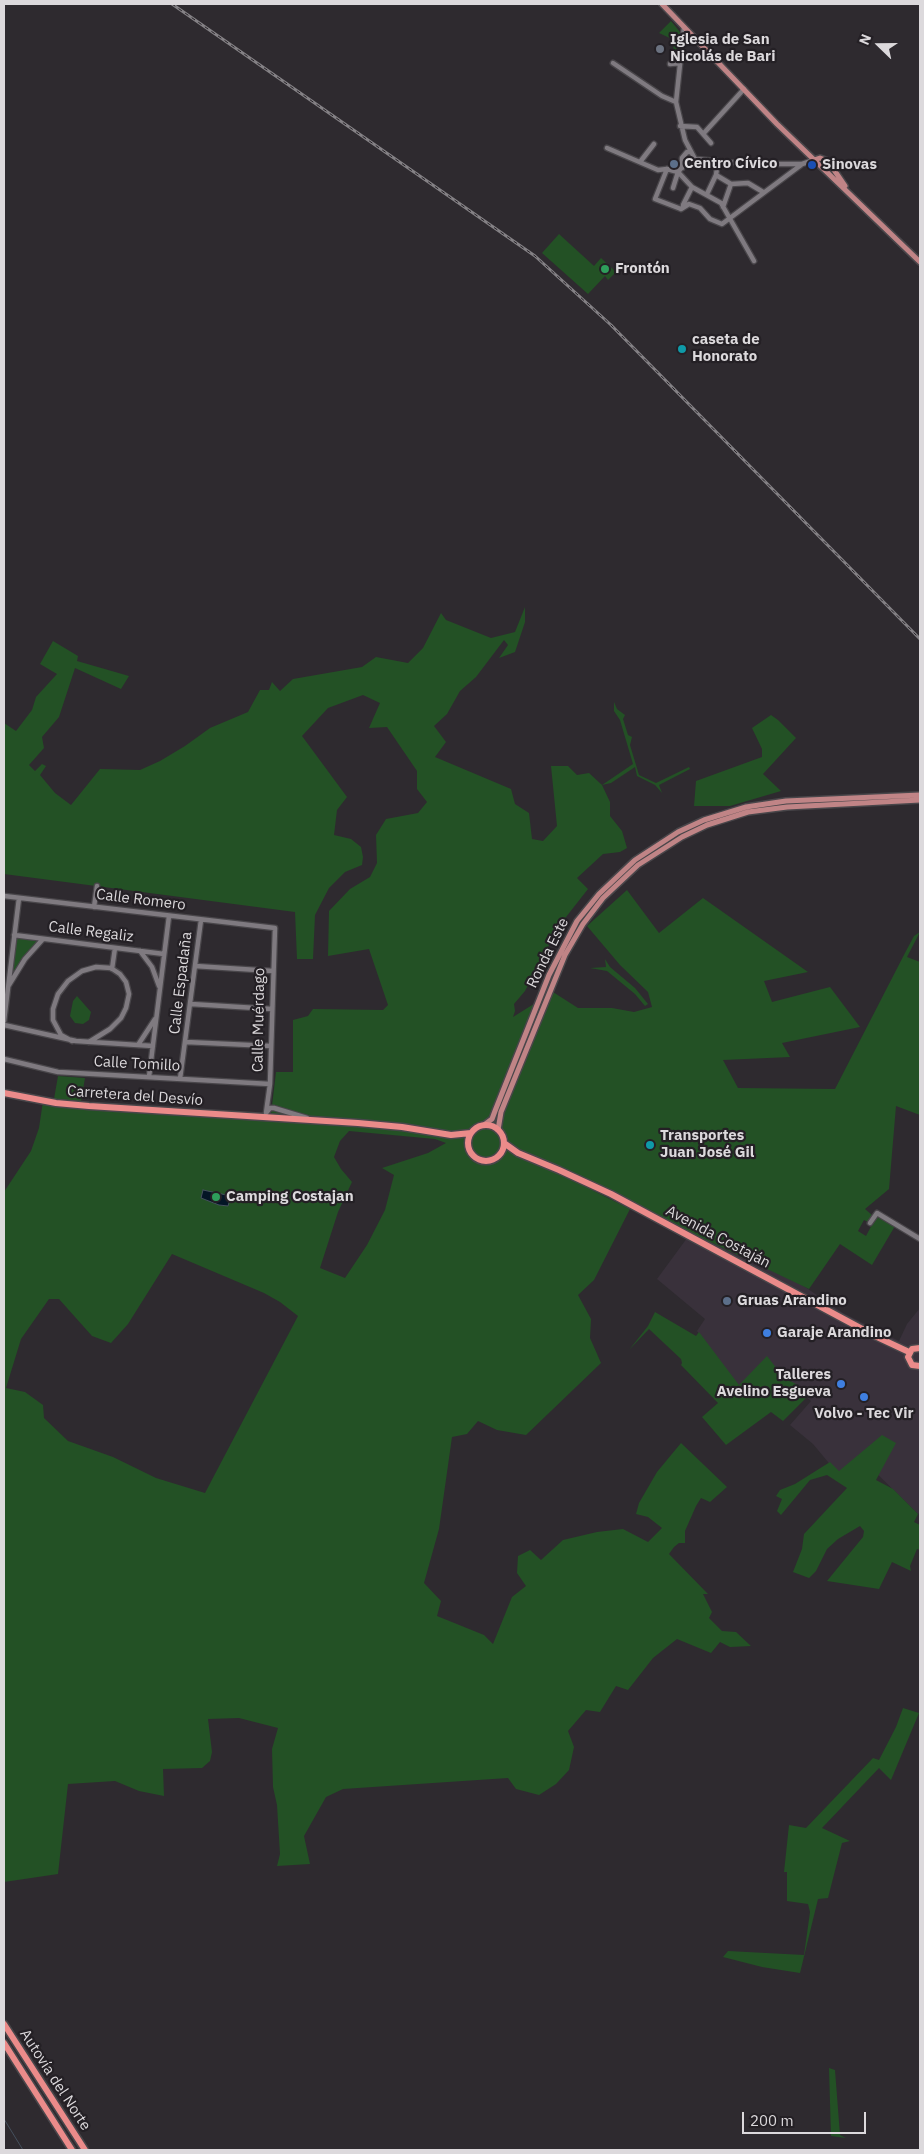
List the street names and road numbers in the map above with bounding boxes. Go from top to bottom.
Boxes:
street label: Calle Romero [95,886,187,914]
street label: Ronda Este [523,915,573,991]
street label: Calle Regaliz [47,918,135,946]
street label: Calle Espadaña [166,931,196,1035]
street label: Calle Muérdago [249,968,269,1072]
street label: Calle Tomillo [93,1053,181,1075]
street label: Carretera del Desvío [66,1082,204,1110]
street label: Avenida Costaján [663,1202,773,1272]
street label: Autovía del Norte [16,2026,94,2134]

